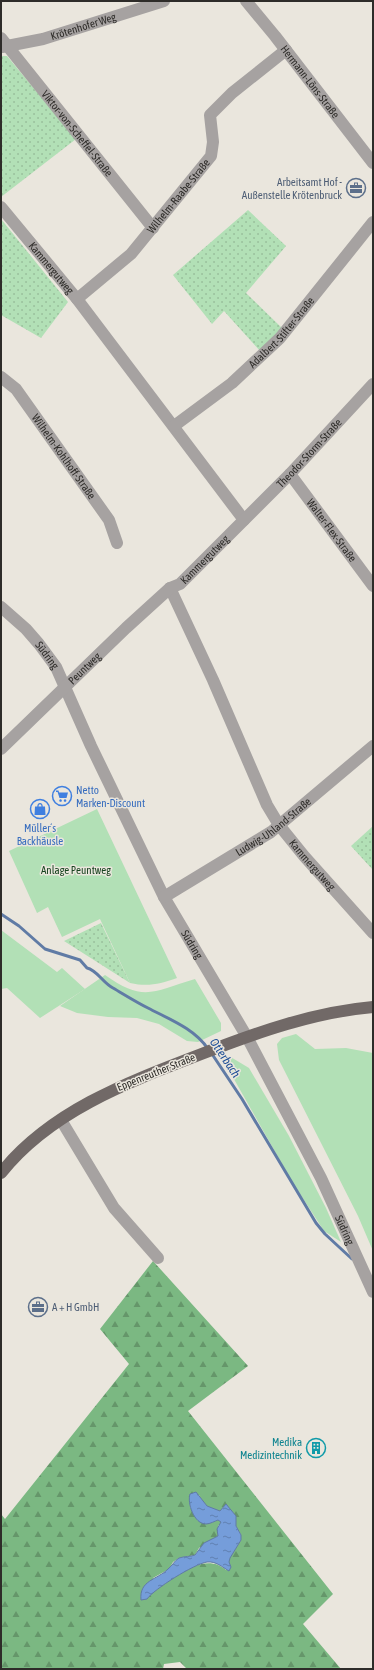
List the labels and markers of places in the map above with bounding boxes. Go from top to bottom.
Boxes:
place label: Arbeitsamt Hof - Außenstelle Krötenbruck [242,176,342,201]
office icon: Arbeitsamt Hof - Außenstelle Krötenbruck [345,177,367,199]
place label: Netto Marken-Discount [76,784,145,809]
supermarket icon: Netto Marken-Discount [51,785,73,807]
shop icon: Müller´s Backhäusle [29,798,51,820]
place label: Müller´s Backhäusle [17,822,63,847]
office icon: A + H GmbH [27,1296,49,1318]
place label: A + H GmbH [52,1301,99,1313]
place label: Medika Medizintechnik [240,1436,302,1461]
building icon: Medika Medizintechnik [305,1437,327,1459]

